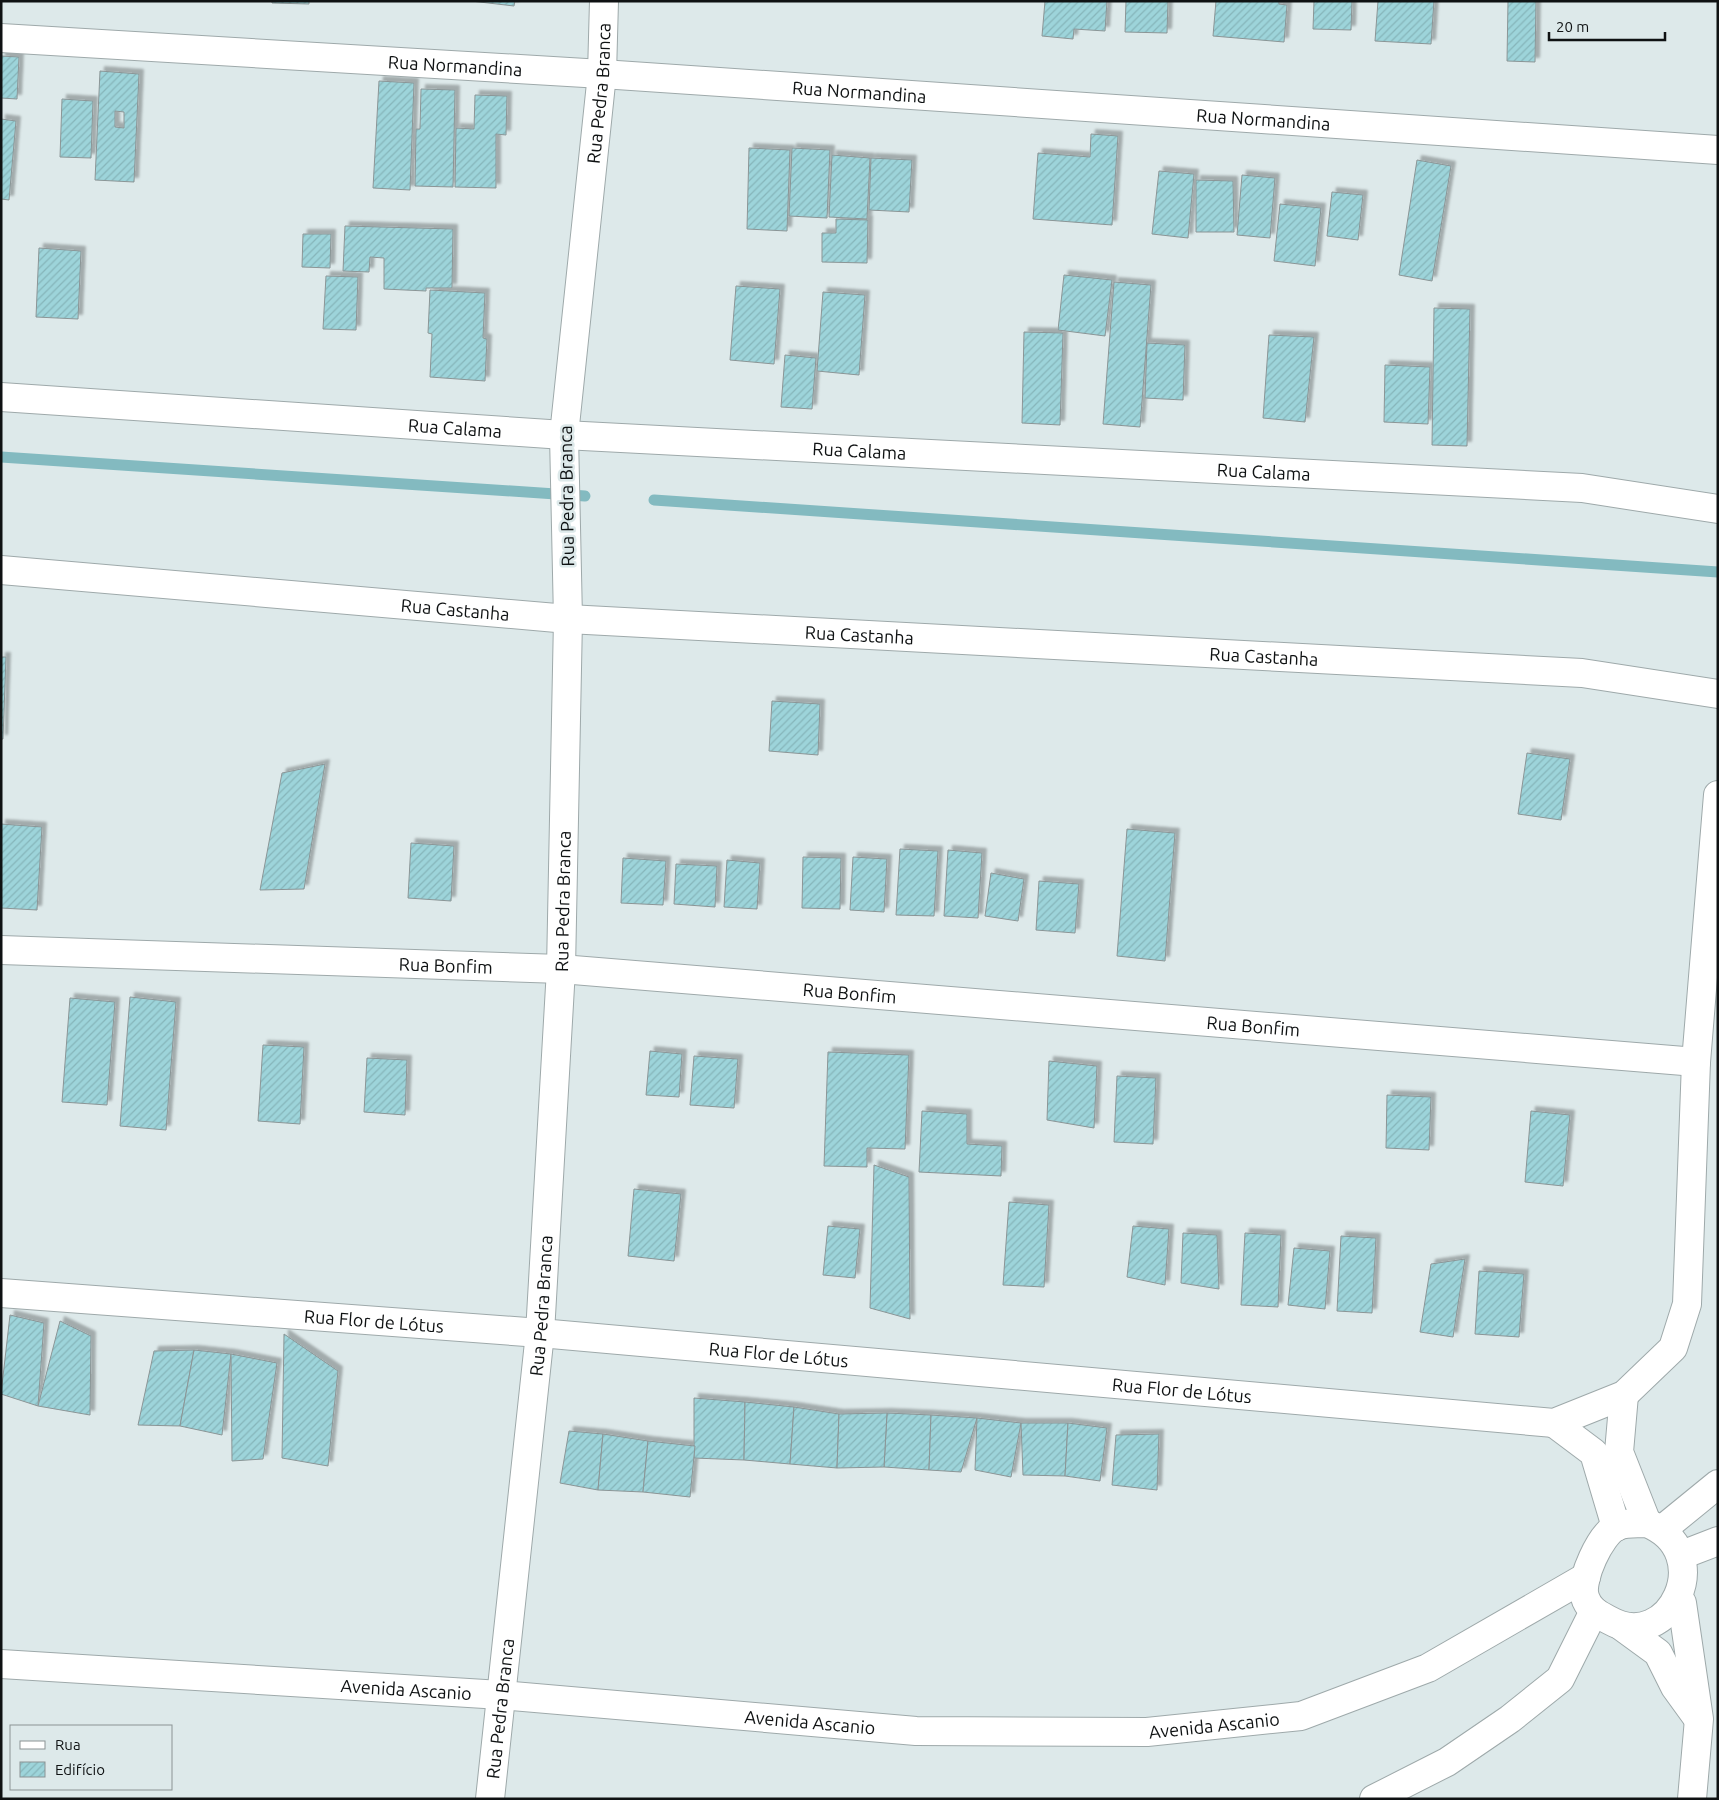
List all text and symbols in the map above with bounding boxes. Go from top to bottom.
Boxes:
scale bar [1549,10,1665,42]
text: 20 m [1556,18,1589,35]
street label: Rua Pedra Branca [583,22,613,165]
street label: Rua Normandina [387,51,523,79]
street label: Rua Normandina [791,77,927,106]
street label: Rua Normandina [1196,104,1331,134]
street label: Rua Calama [407,414,503,441]
street label: Rua Pedra Branca [555,425,577,567]
street label: Rua Calama [812,438,907,463]
street label: Rua Calama [1216,459,1311,484]
street label: Rua Castanha [400,595,511,624]
street label: Rua Castanha [804,622,915,647]
street label: Rua Castanha [1209,643,1319,669]
street label: Rua Pedra Branca [551,830,574,972]
street label: Rua Bonfim [398,954,493,977]
street label: Rua Bonfim [802,979,897,1006]
street label: Rua Bonfim [1206,1012,1301,1040]
street label: Rua Pedra Branca [525,1235,556,1377]
street label: Rua Flor de Lótus [303,1306,445,1336]
street label: Rua Flor de Lótus [708,1338,849,1370]
street label: Rua Flor de Lótus [1111,1374,1253,1406]
street label: Rua Pedra Branca [482,1637,517,1780]
street label: Avenida Ascanio [340,1675,472,1703]
street label: Avenida Ascanio [744,1706,876,1737]
street label: Avenida Ascanio [1148,1708,1280,1742]
legend [10,1725,172,1790]
text: Rua [55,1736,81,1753]
text: Edifício [55,1761,105,1778]

